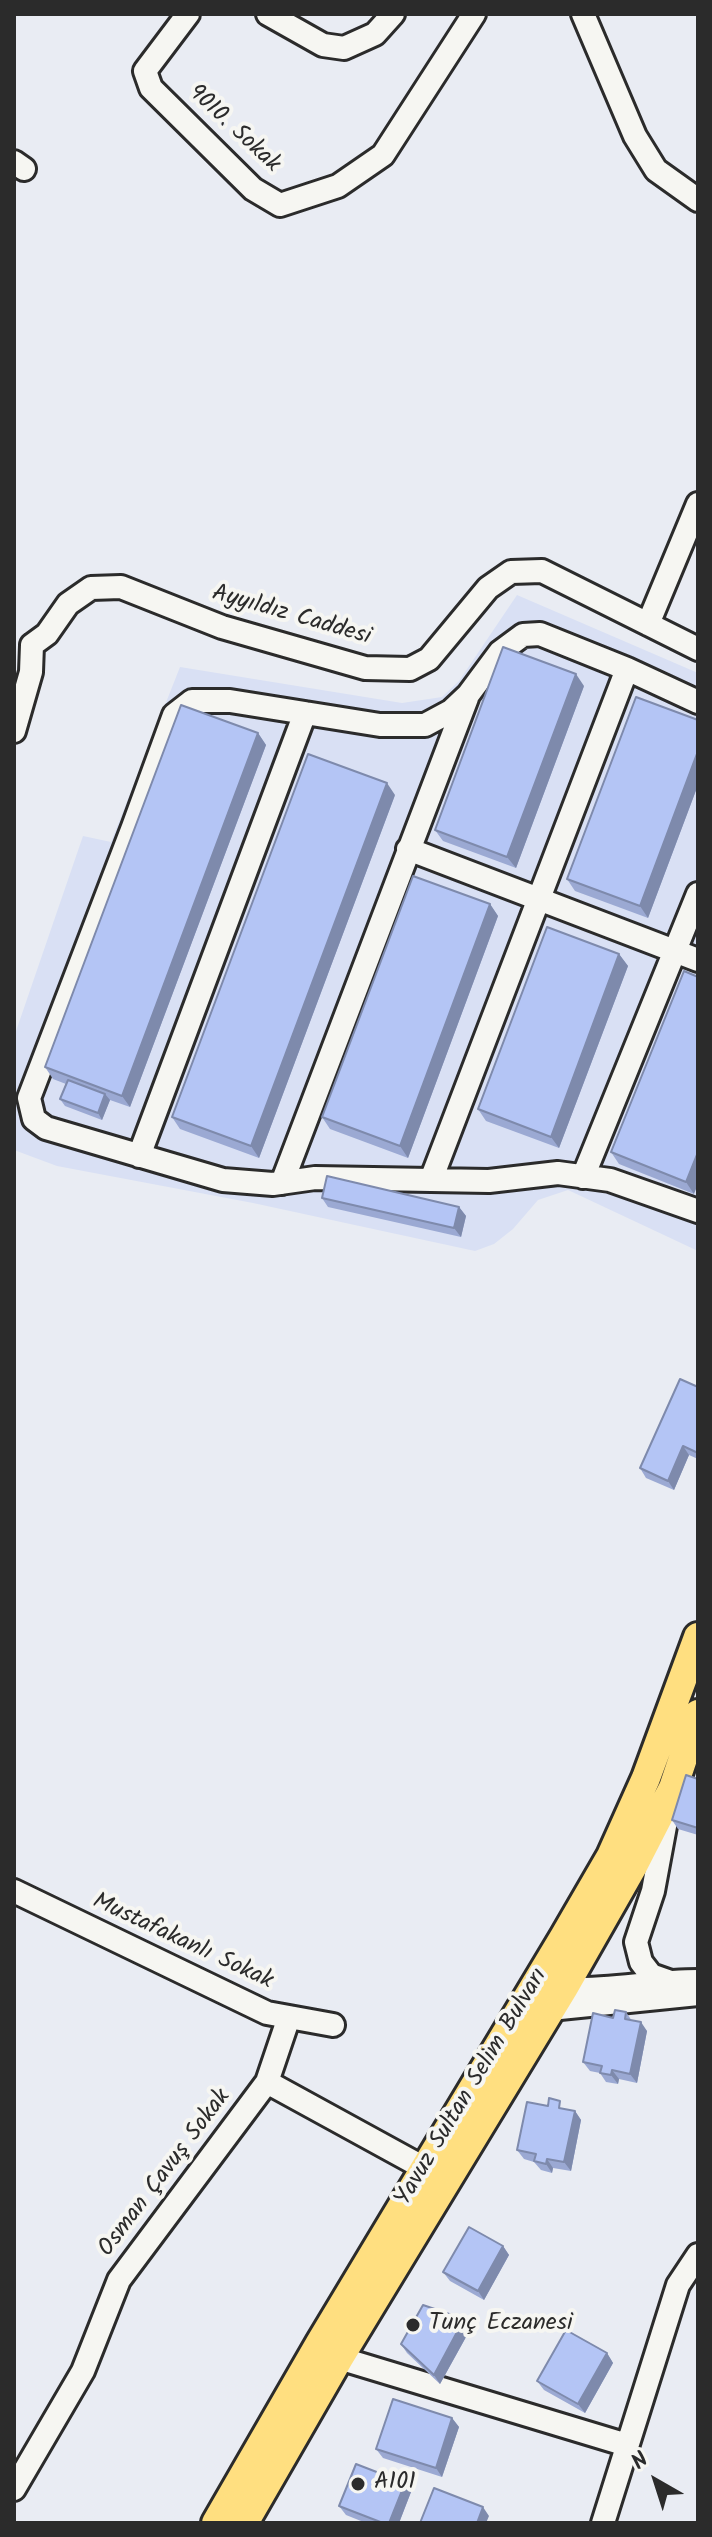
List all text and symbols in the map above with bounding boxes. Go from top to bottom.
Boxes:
street label: 9010. Sokak [181,80,285,180]
street label: Ayyıldız Caddesi [208,581,374,653]
street label: Mustafakanlı Sokak [87,1889,277,1997]
street label: Yavuz Sultan Selim Bulvarı [391,1964,555,2212]
street label: Osman Çavuş Sokak [94,2085,238,2263]
place label: Tunç Eczanesi [429,2311,573,2339]
marker: Tunç Eczanesi [404,2316,422,2334]
north arrow [616,2441,696,2521]
text: N [624,2444,657,2480]
place label: A101 [374,2470,416,2498]
marker: A101 [349,2475,367,2493]

